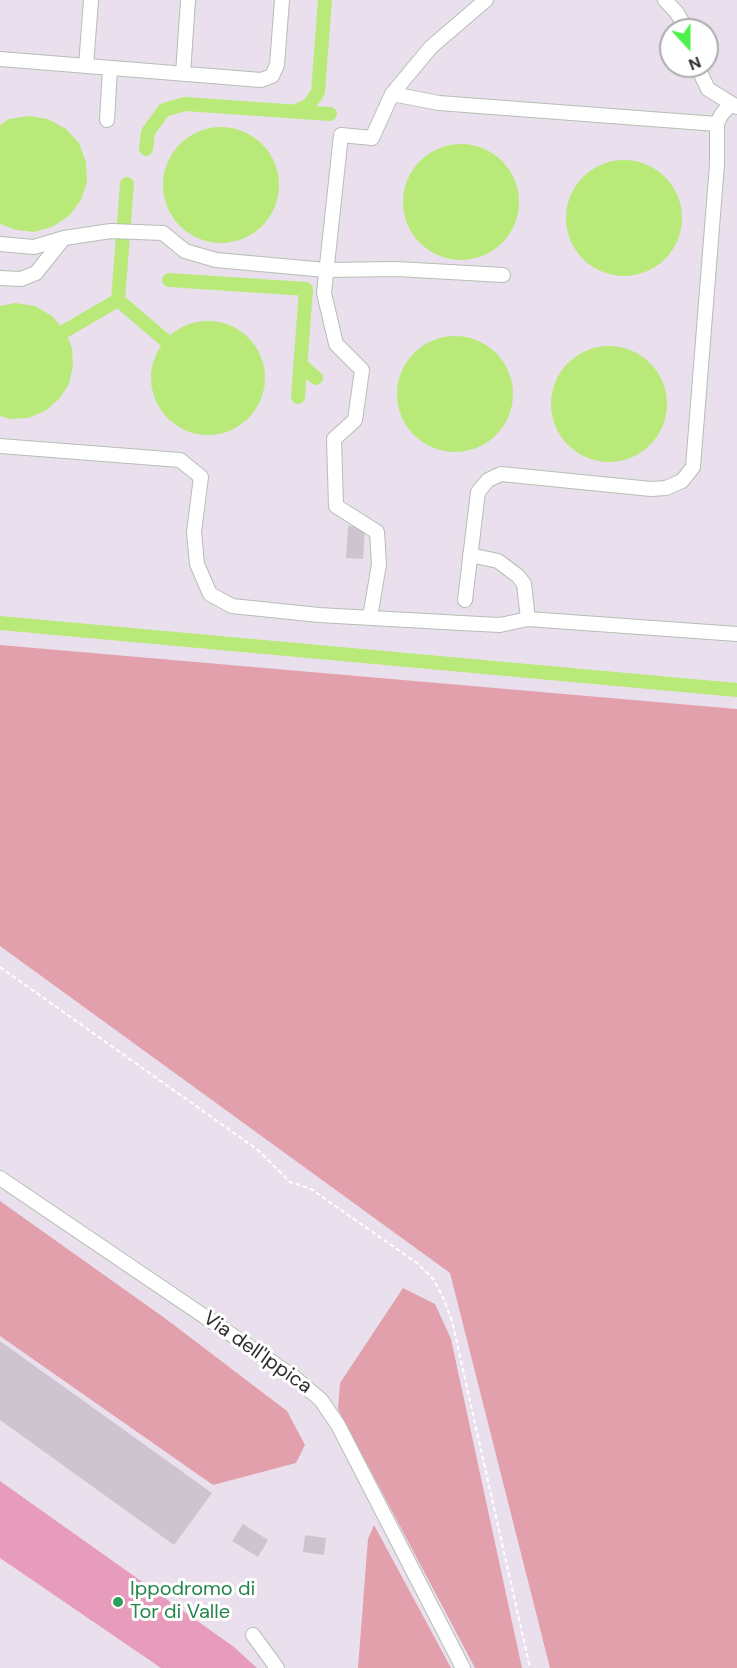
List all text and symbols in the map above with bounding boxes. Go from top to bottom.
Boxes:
north arrow [659,18,719,78]
text: N [686,52,704,75]
street label: Via dell'Ippica [198,1307,316,1399]
place label: Ippodromo di Tor di Valle [130,1578,255,1625]
marker: Ippodromo di Tor di Valle [111,1595,125,1609]

